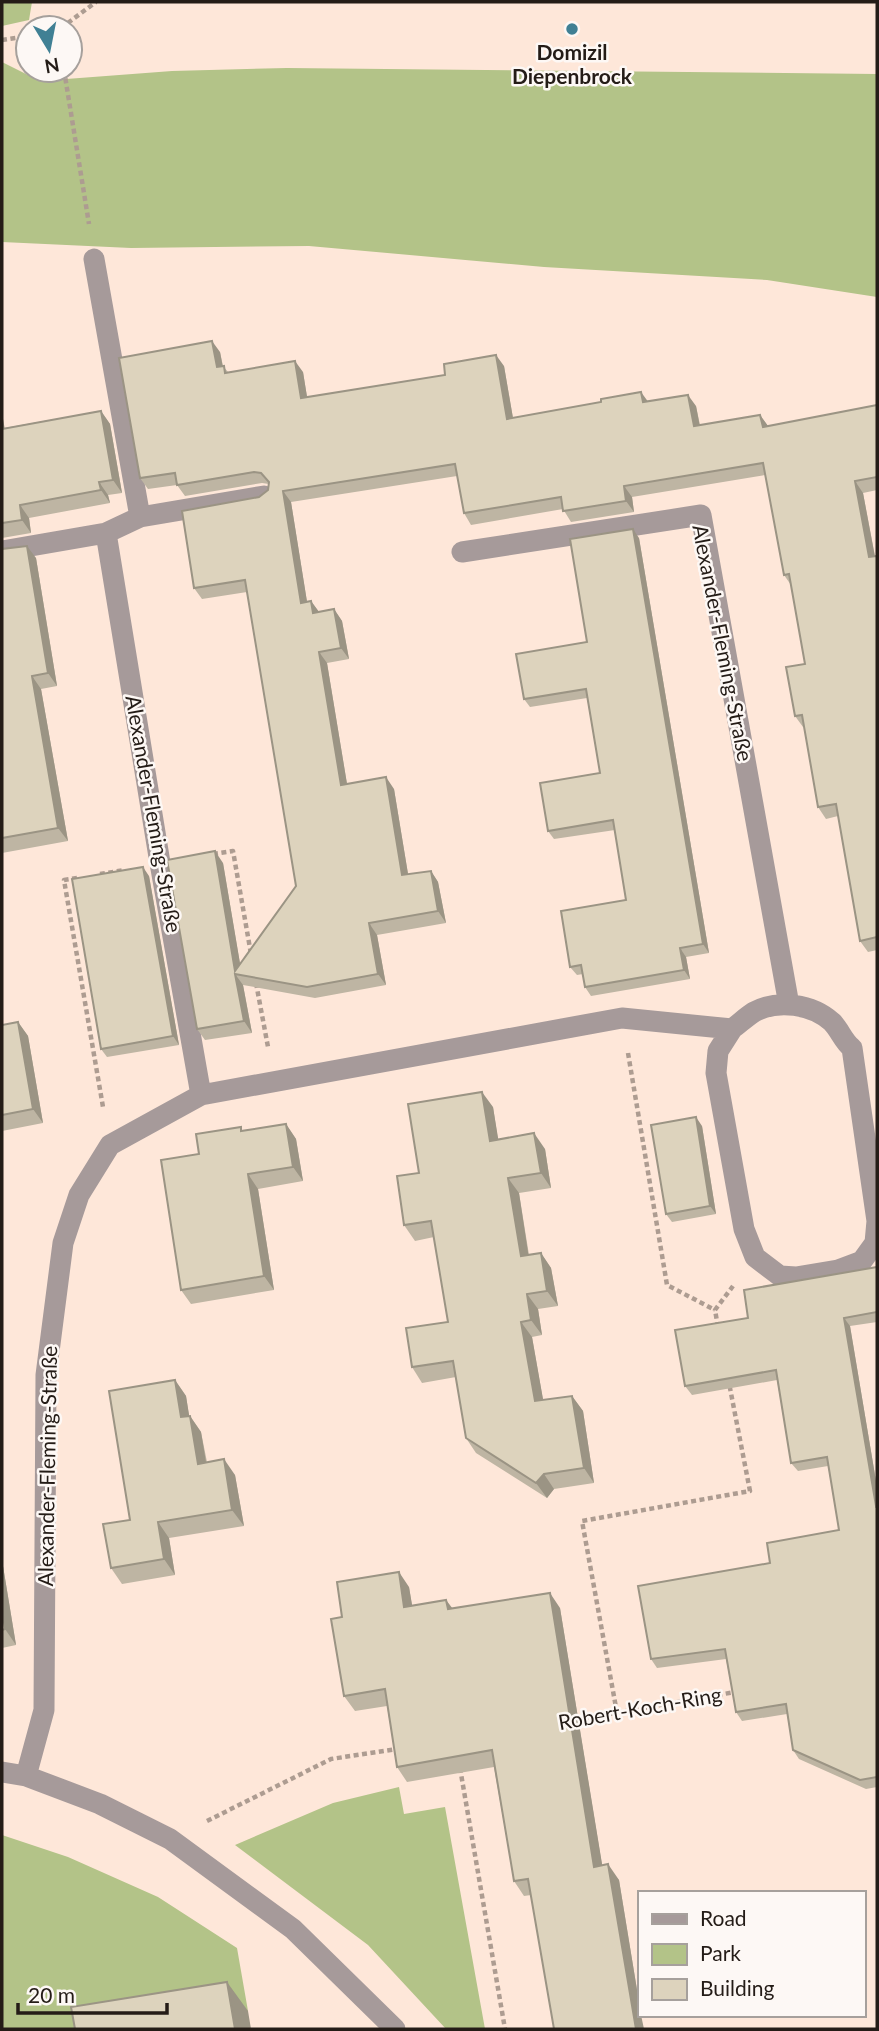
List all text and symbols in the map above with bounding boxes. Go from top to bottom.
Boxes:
north arrow [14,14,84,84]
marker: Domizil Diepenbrock [564,21,580,37]
place label: Domizil Diepenbrock [512,39,633,88]
text: N [43,54,61,79]
street label: Alexander-Fleming-Straße [688,522,759,763]
street label: Alexander-Fleming-Straße [121,693,188,934]
street label: Alexander-Fleming-Straße [32,1345,61,1587]
street label: Robert-Koch-Ring [556,1681,723,1734]
legend [638,1891,865,2017]
text: Road [700,1905,747,1930]
text: Park [700,1940,741,1965]
scale bar [18,1972,166,2016]
text: Building [700,1975,775,2000]
text: 20 m [28,1982,75,2007]

